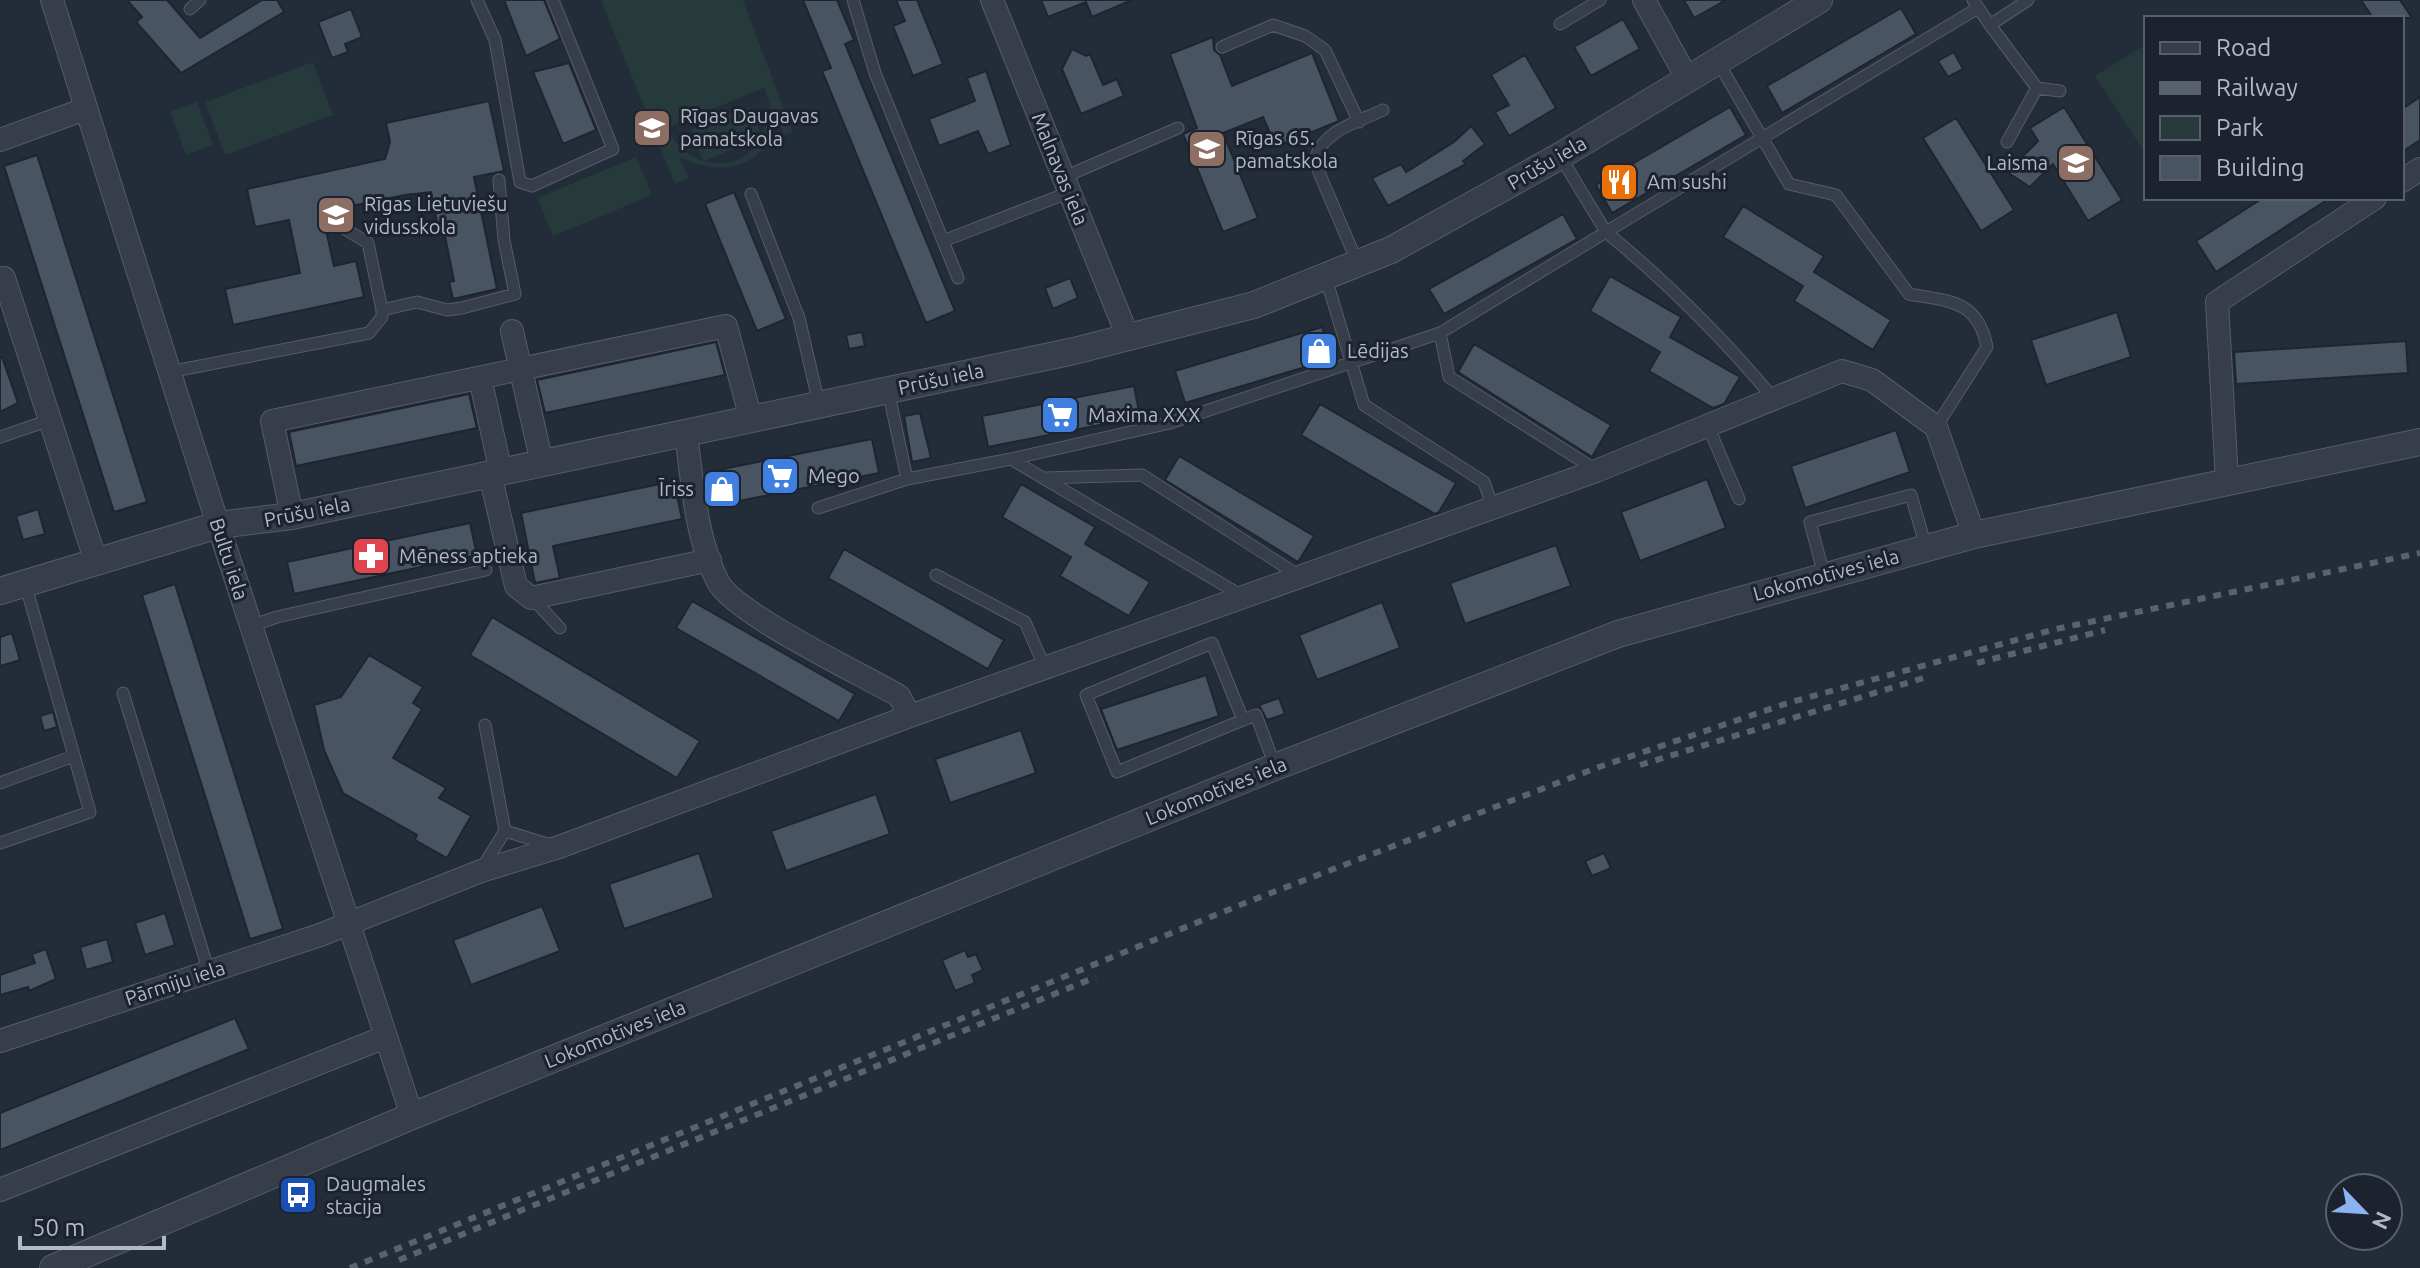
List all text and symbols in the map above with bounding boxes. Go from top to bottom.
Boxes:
legend [2144,16,2404,200]
text: Road [2216,34,2271,61]
text: Railway [2216,74,2298,101]
place label: Rīgas Daugavas pamatskola [680,104,819,150]
school or university icon: Rīgas Daugavas pamatskola [631,107,673,149]
street label: Malnavas iela [1027,109,1093,228]
text: Park [2216,114,2264,141]
place label: Rīgas 65. pamatskola [1235,126,1338,172]
school or university icon: Rīgas 65. pamatskola [1186,128,1228,170]
street label: Prūšu iela [1503,131,1590,194]
school or university icon: Laisma [2055,142,2097,184]
place label: Laisma [1986,151,2048,174]
text: Building [2216,154,2304,181]
restaurant icon: Am sushi [1598,161,1640,203]
place label: Am sushi [1647,170,1727,193]
place label: Rīgas Lietuviešu vidusskola [364,192,507,238]
school or university icon: Rīgas Lietuviešu vidusskola [315,194,357,236]
shop icon: Lēdijas [1298,330,1340,372]
place label: Lēdijas [1347,339,1409,362]
street label: Prūšu iela [896,358,986,399]
supermarket icon: Maxima XXX [1039,394,1081,436]
place label: Maxima XXX [1088,403,1201,426]
supermarket icon: Mego [759,455,801,497]
place label: Mego [808,464,860,487]
shop icon: Īriss [701,468,743,510]
place label: Īriss [658,477,694,500]
street label: Prūšu iela [262,492,352,531]
street label: Bultu iela [205,515,253,603]
pharmacy icon: Mēness aptieka [350,535,392,577]
place label: Mēness aptieka [399,544,538,567]
street label: Lokomotīves iela [1750,544,1901,605]
street label: Lokomotīves iela [1142,752,1290,829]
street label: Pārmiju iela [122,956,228,1010]
street label: Lokomotīves iela [541,995,689,1072]
place label: Daugmales stacija [326,1172,426,1218]
north arrow [2324,1172,2404,1252]
bus stop icon: Daugmales stacija [277,1174,319,1216]
scale bar [20,1200,164,1250]
text: N [2368,1208,2397,1233]
text: 50 m [32,1214,85,1241]

